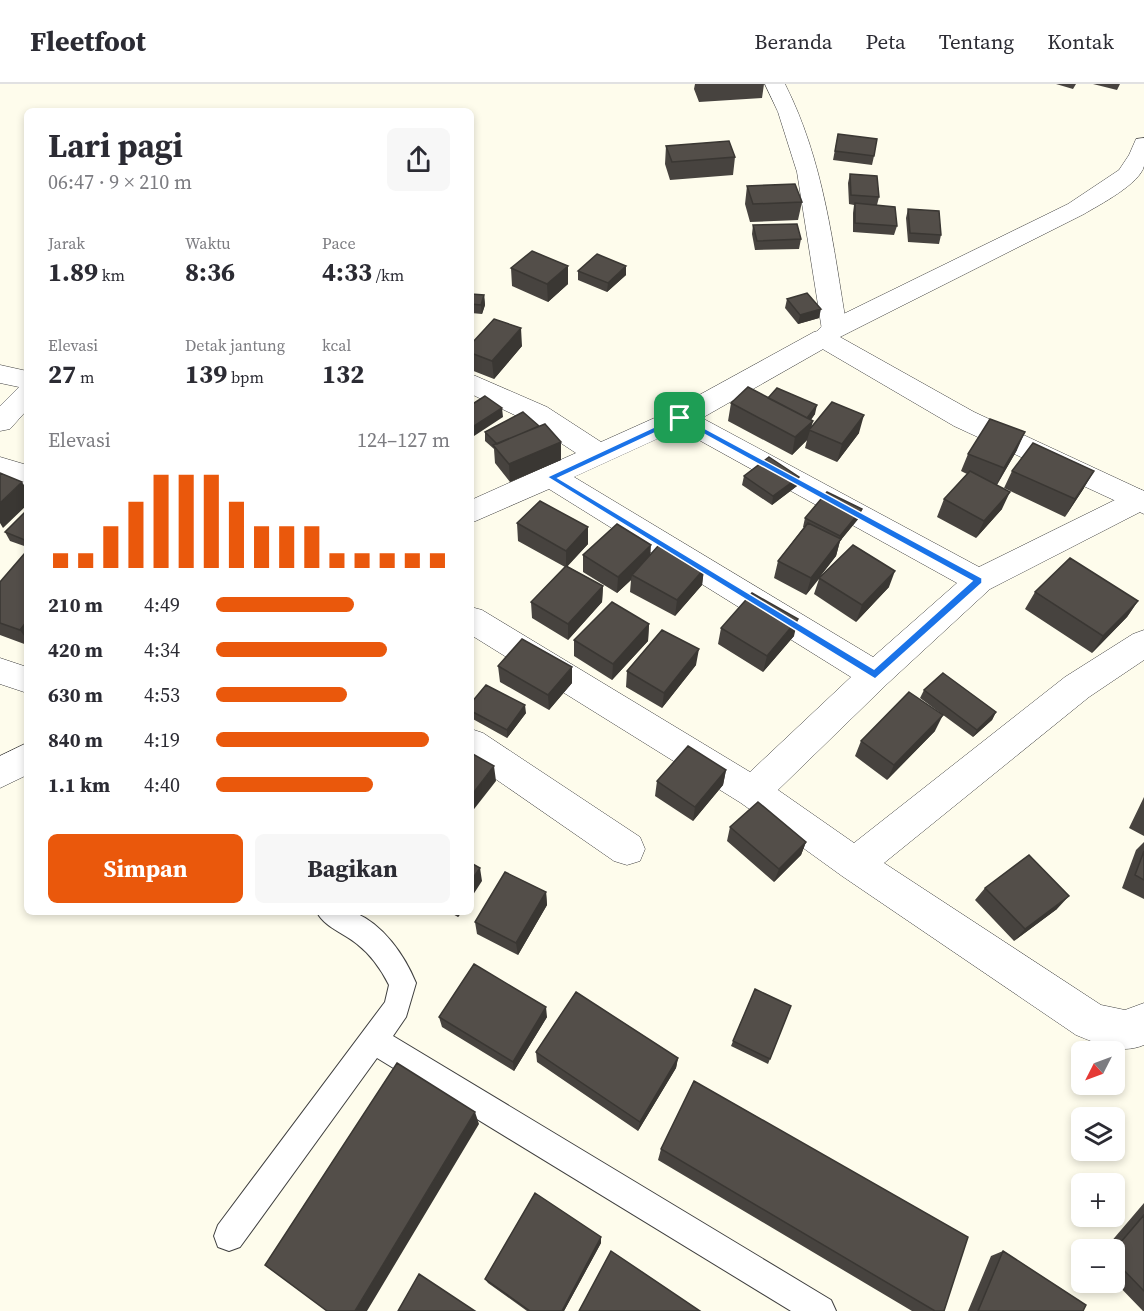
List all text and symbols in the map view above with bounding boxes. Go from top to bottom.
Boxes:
text: Fleetfoot [30,22,146,60]
text: Beranda [754,27,833,56]
text: Peta [866,27,906,56]
text: Tentang [939,27,1014,56]
text: Kontak [1047,27,1114,56]
text: Lari pagi [48,123,183,168]
button: share [387,128,450,191]
text: 06:47 · 9 × 210 m [48,168,192,196]
text: Jarak [48,232,85,254]
text: Waktu [185,232,231,254]
text: Pace [322,232,356,254]
text: 1.89 [48,254,98,290]
text: 8:36 [185,254,235,290]
text: 4:33 [322,254,372,290]
text: km [98,264,125,286]
text: /km [372,264,404,286]
text: Elevasi [48,334,98,356]
text: Detak jantung [185,334,285,356]
text: kcal [322,334,351,356]
text: 27 [48,356,76,392]
text: 139 [185,356,227,392]
text: 132 [322,356,364,392]
text: m [76,366,94,388]
text: bpm [227,366,264,388]
pin [654,392,705,443]
icon: arrive [663,401,696,434]
text: Elevasi [48,426,111,454]
text: 124–127 m [357,426,450,454]
text: 210 m [48,591,103,619]
text: 4:49 [144,591,180,619]
text: 420 m [48,636,103,664]
text: 4:34 [144,636,180,664]
text: 630 m [48,681,103,709]
text: 4:53 [144,681,180,709]
text: 840 m [48,726,103,754]
text: 4:19 [144,726,180,754]
text: 1.1 km [48,771,110,799]
text: 4:40 [144,771,180,799]
button: Simpan [48,834,243,903]
button: Bagikan [255,834,450,903]
north arrow [1071,1041,1125,1095]
map controls [1071,1041,1125,1293]
button: layers [1071,1107,1125,1161]
button: + [1071,1173,1125,1227]
button: − [1071,1239,1125,1293]

